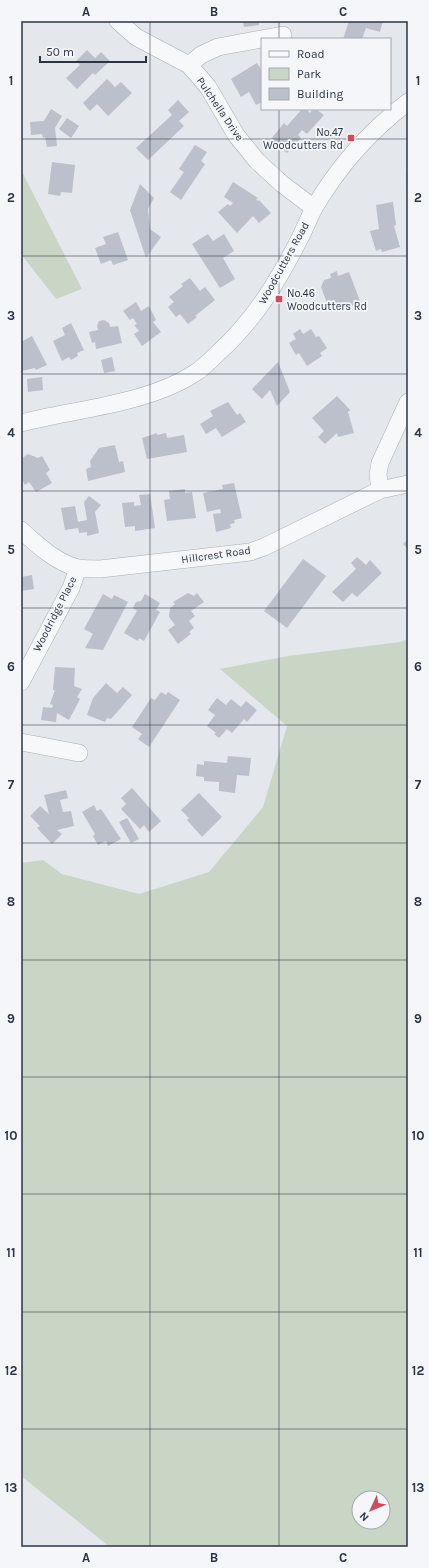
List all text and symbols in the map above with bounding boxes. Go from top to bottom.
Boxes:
text: A [82,4,90,19]
text: B [210,4,218,19]
text: C [339,4,347,19]
scale bar [40,38,146,64]
legend [261,38,391,110]
text: 50 m [46,45,74,59]
text: Road [297,47,325,61]
text: Park [297,67,322,81]
text: 1 [9,73,13,88]
text: 1 [416,73,420,88]
street label: Pulchella Drive [194,75,246,144]
text: Building [297,87,344,101]
place label: No.47 Woodcutters Rd [263,126,343,152]
marker: No.47 Woodcutters Rd [346,133,356,143]
text: 2 [7,190,15,205]
text: 2 [414,190,422,205]
street label: Woodcutters Road [256,220,312,306]
place label: No.46 Woodcutters Rd [287,287,367,313]
marker: No.46 Woodcutters Rd [274,294,284,304]
text: 3 [7,308,15,323]
text: 3 [414,308,422,323]
text: 4 [7,425,15,440]
text: 4 [414,425,422,440]
text: 5 [7,542,15,557]
text: 5 [414,542,422,557]
street label: Hillcrest Road [180,544,252,566]
street label: Woodridge Place [30,574,80,654]
text: 6 [7,659,15,674]
text: 6 [414,659,422,674]
text: 7 [8,777,15,792]
text: 7 [415,777,422,792]
text: 8 [7,894,15,909]
text: 8 [414,894,422,909]
text: 9 [7,1011,15,1026]
text: 9 [414,1011,422,1026]
text: 10 [5,1128,17,1143]
text: 10 [412,1128,424,1143]
text: 11 [6,1245,16,1260]
text: 11 [413,1245,423,1260]
text: 12 [5,1363,17,1378]
text: 12 [412,1363,424,1378]
text: 13 [5,1480,17,1495]
text: 13 [412,1480,424,1495]
north arrow [351,1490,391,1530]
text: N [357,1509,372,1524]
text: A [82,1550,90,1565]
text: B [210,1550,218,1565]
text: C [339,1550,347,1565]

